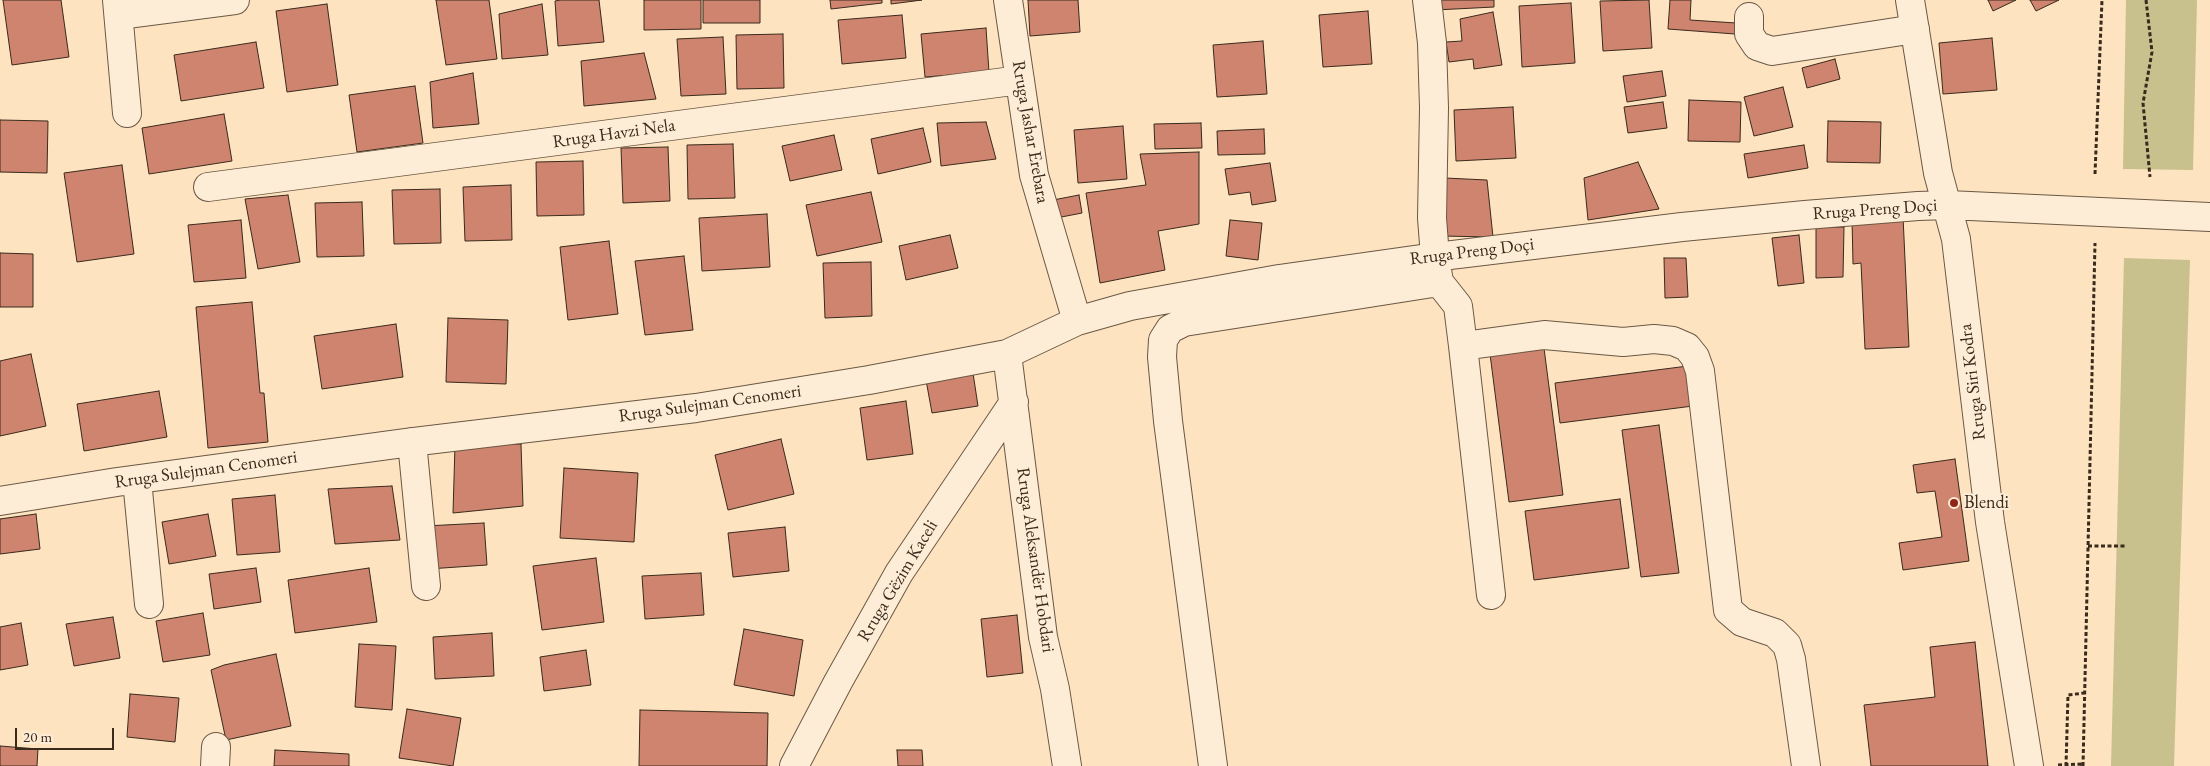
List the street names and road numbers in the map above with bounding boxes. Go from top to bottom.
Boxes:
street label: Rruga Jashar Erebara [1007,59,1053,205]
street label: Rruga Havzi Nela [551,115,677,153]
street label: Rruga Preng Doçi [1812,195,1938,225]
street label: Rruga Preng Doçi [1409,234,1535,270]
street label: Rruga Siri Kodra [1955,323,1991,441]
street label: Rruga Sulejman Cenomeri [617,380,803,428]
street label: Rruga Sulejman Cenomeri [113,446,299,494]
street label: Rruga Aleksandër Hobdari [1011,466,1059,654]
street label: Rruga Gëzim Kaceli [853,516,943,646]

